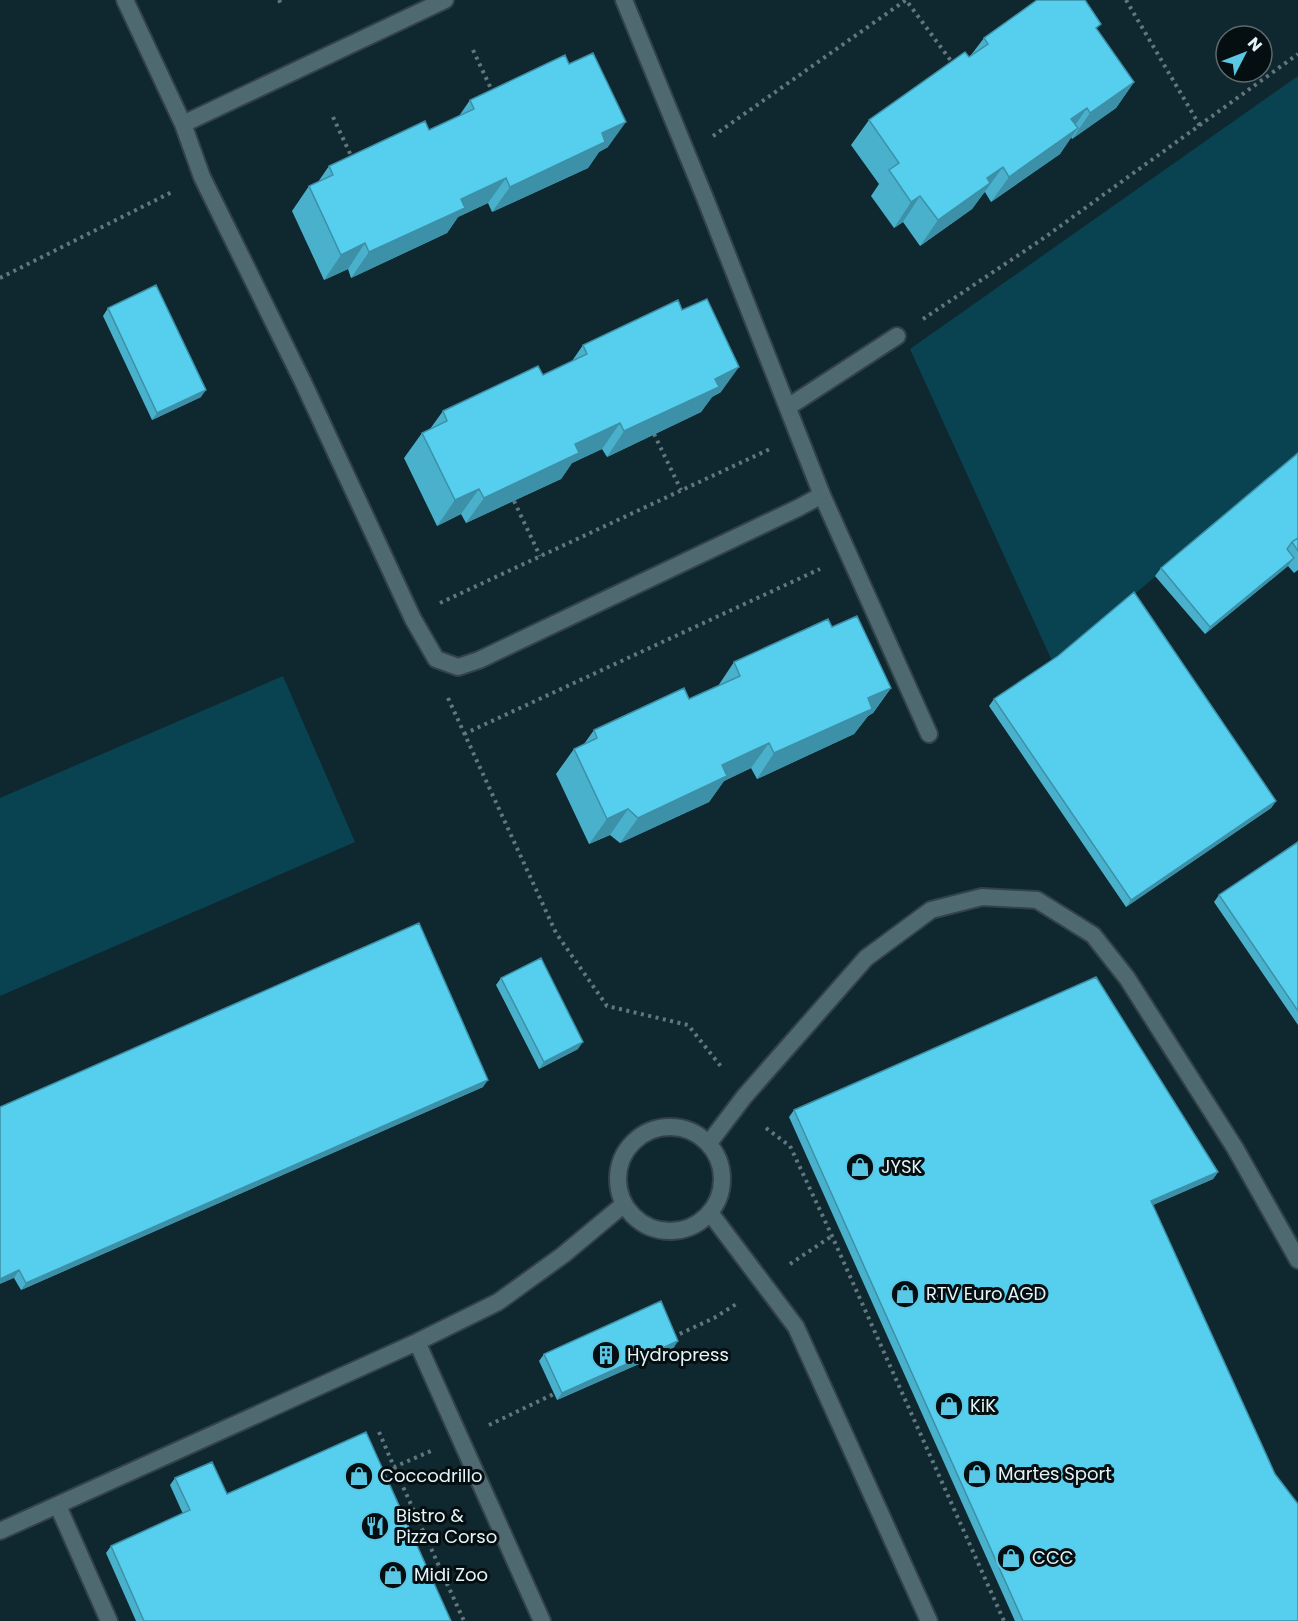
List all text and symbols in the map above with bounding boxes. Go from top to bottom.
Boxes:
north arrow [1214,24,1274,84]
text: N [1242,32,1267,56]
shop icon: JYSK [844,1151,876,1183]
place label: JYSK [881,1154,923,1179]
shop icon: RTV Euro AGD [889,1278,921,1310]
place label: RTV Euro AGD [926,1281,1046,1306]
building icon: Hydropress [590,1339,622,1371]
place label: Hydropress [627,1342,729,1367]
shop icon: KiK [933,1390,965,1422]
place label: KiK [970,1393,996,1418]
shop icon: Martes Sport [961,1458,993,1490]
shop icon: Coccodrillo [343,1460,375,1492]
place label: Martes Sport [998,1461,1112,1486]
place label: Coccodrillo [380,1463,482,1488]
place label: Bistro & Pizza Corso [396,1503,497,1549]
restaurant icon: Bistro & Pizza Corso [359,1510,391,1542]
shop icon: CCC [995,1542,1027,1574]
place label: CCC [1032,1545,1074,1570]
shop icon: Midi Zoo [377,1559,409,1591]
place label: Midi Zoo [414,1562,488,1587]

